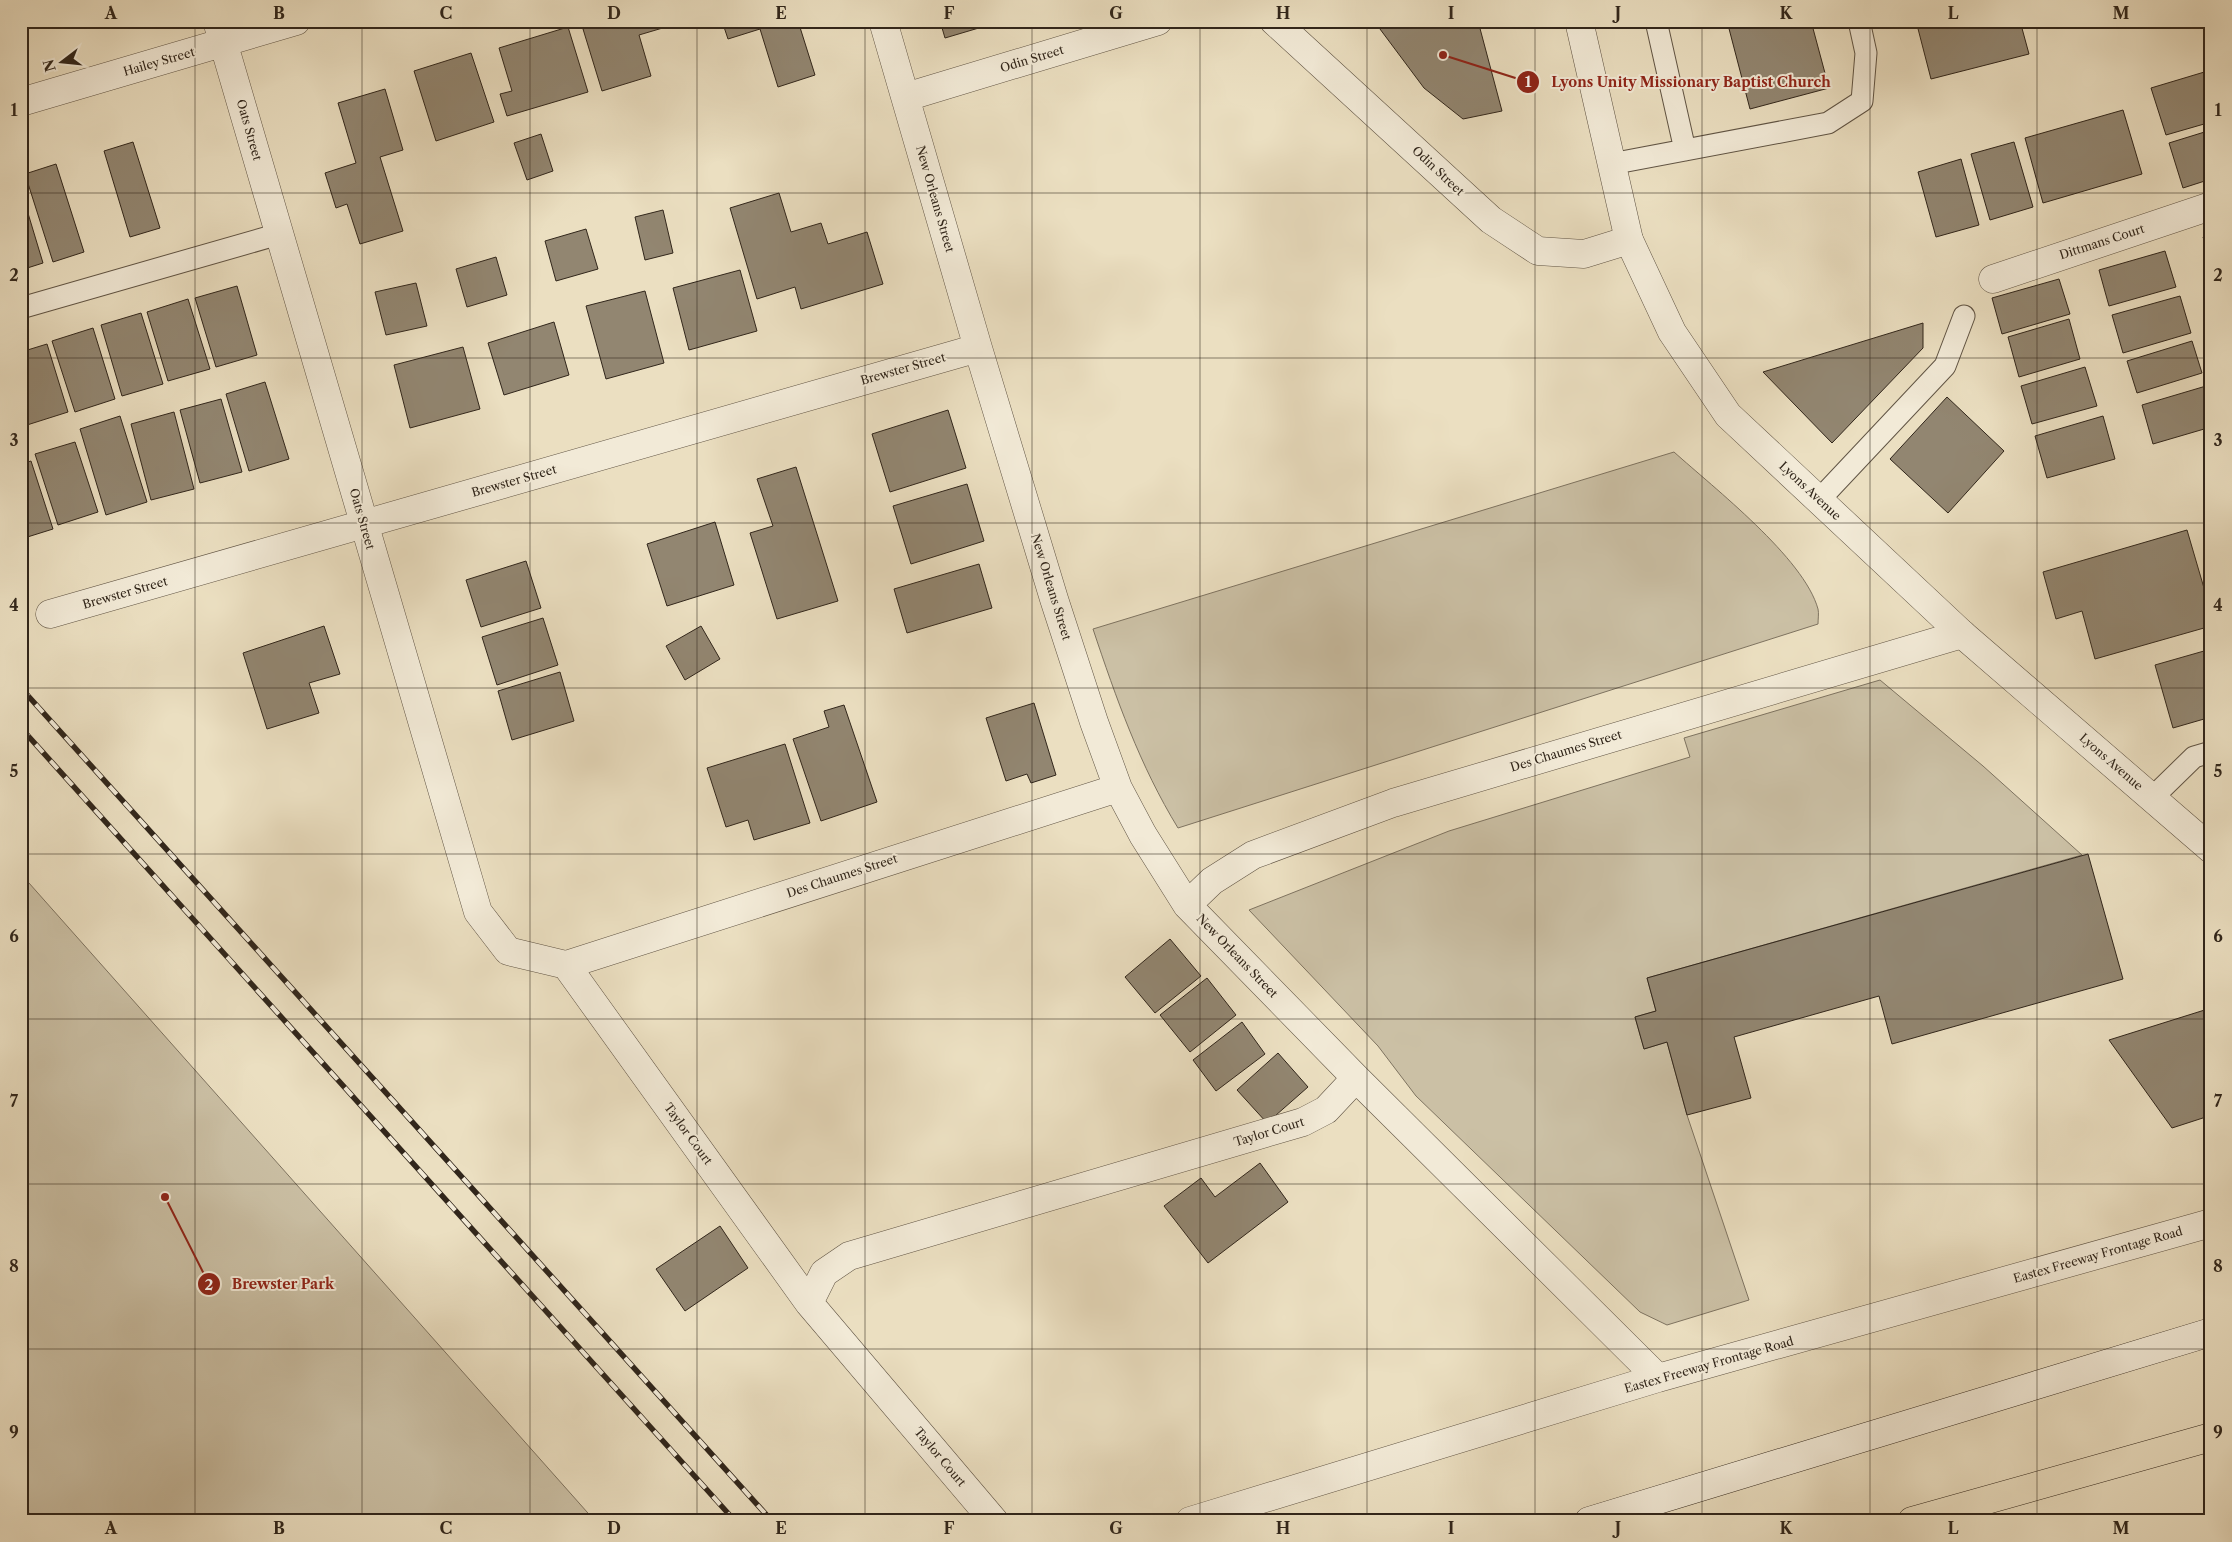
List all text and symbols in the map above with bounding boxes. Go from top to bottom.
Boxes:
text: A [104,3,118,23]
text: B [273,3,285,23]
text: C [440,3,452,23]
text: D [607,3,621,23]
text: E [775,3,787,23]
text: F [944,3,955,23]
text: G [1109,3,1123,23]
text: H [1276,3,1290,23]
text: I [1448,3,1455,23]
text: J [1612,3,1621,23]
text: K [1780,3,1794,23]
text: L [1947,3,1959,23]
text: M [2113,3,2130,23]
north arrow [38,38,88,88]
street label: Odin Street [998,42,1066,75]
street label: Hailey Street [121,44,197,79]
text: N [39,57,60,74]
callout: Lyons Unity Missionary Baptist Church [1516,68,1841,97]
text: 1 [1525,72,1532,91]
text: Lyons Unity Missionary Baptist Church [1551,73,1831,91]
street label: Oats Street [234,98,266,163]
text: 1 [10,100,18,120]
text: 1 [2214,100,2222,120]
street label: Odin Street [1409,143,1468,199]
street label: New Orleans Street [913,144,958,255]
street label: Dittmans Court [2057,220,2147,262]
text: 2 [9,265,19,285]
text: 2 [2213,265,2223,285]
street label: Brewster Street [859,349,948,388]
text: 3 [9,430,19,450]
text: 3 [2213,430,2223,450]
street label: Lyons Avenue [1776,458,1845,523]
street label: Brewster Street [470,461,559,500]
street label: Oats Street [347,487,379,552]
street label: New Orleans Street [1028,532,1075,643]
street label: Brewster Street [81,573,170,612]
text: 4 [9,595,19,615]
text: 4 [2213,595,2223,615]
street label: Des Chaumes Street [1508,726,1624,775]
street label: Lyons Avenue [2077,730,2146,793]
text: 5 [10,761,19,781]
text: 5 [2214,761,2223,781]
street label: Des Chaumes Street [785,850,900,901]
street label: New Orleans Street [1194,911,1282,1001]
text: 6 [9,926,19,946]
text: 6 [2213,926,2223,946]
text: 7 [10,1091,19,1111]
text: 7 [2214,1091,2223,1111]
street label: Taylor Court [661,1100,716,1168]
street label: Taylor Court [1232,1113,1307,1149]
street label: Eastex Freeway Frontage Road [2012,1223,2185,1286]
text: 8 [9,1256,19,1276]
text: 8 [2213,1256,2223,1276]
callout: Brewster Park [197,1270,345,1299]
text: 2 [205,1275,214,1294]
text: Brewster Park [232,1275,335,1293]
street label: Eastex Freeway Frontage Road [1623,1333,1796,1396]
text: 9 [9,1422,19,1442]
text: 9 [2213,1422,2223,1442]
street label: Taylor Court [911,1424,970,1490]
text: A [104,1518,118,1538]
text: B [273,1518,285,1538]
text: C [440,1518,452,1538]
text: D [607,1518,621,1538]
text: E [775,1518,787,1538]
text: F [944,1518,955,1538]
text: G [1109,1518,1123,1538]
text: H [1276,1518,1290,1538]
text: I [1448,1518,1455,1538]
text: J [1612,1518,1621,1538]
text: K [1780,1518,1794,1538]
text: L [1947,1518,1959,1538]
text: M [2113,1518,2130,1538]

